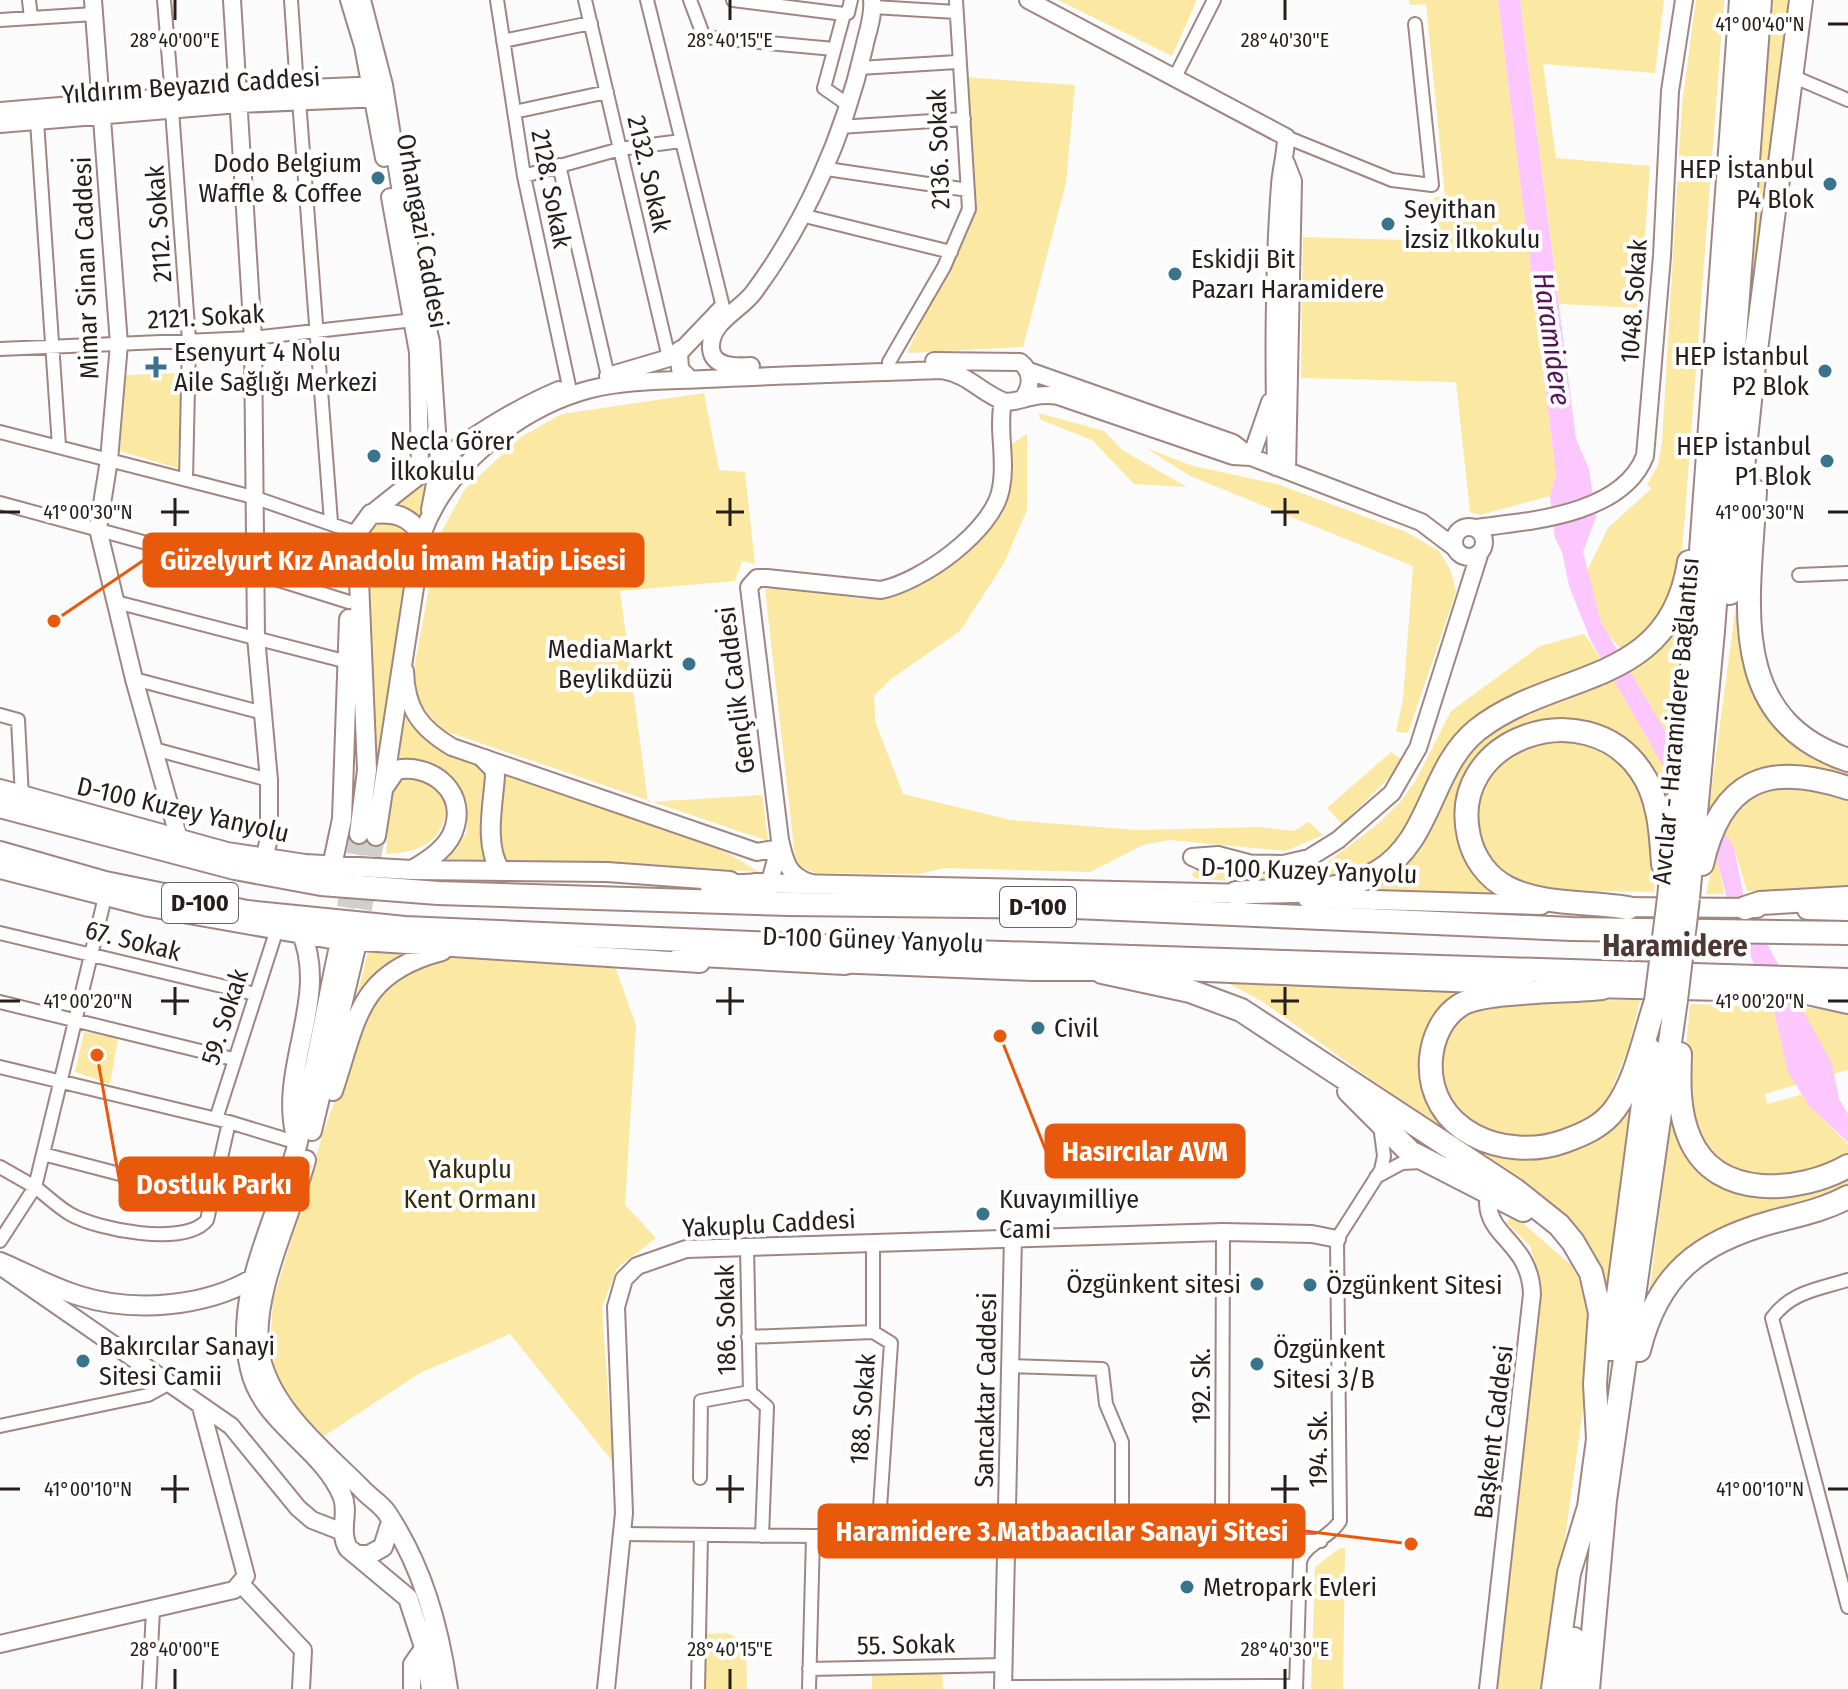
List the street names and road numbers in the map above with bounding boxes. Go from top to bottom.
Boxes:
street label: Yıldırım Beyazıd Caddesi [61,62,321,110]
street label: 2136. Sokak [921,87,957,210]
street label: 2132. Sokak [621,113,678,236]
street label: 2128. Sokak [524,127,578,252]
street label: Orhangazi Caddesi [390,131,454,331]
street label: Mimar Sinan Caddesi [67,156,105,380]
street label: 2112. Sokak [139,164,179,283]
street label: 1048. Sokak [1614,237,1654,364]
street label: 2121. Sokak [147,298,266,336]
street label: Avcılar - Haramidere Bağlantısı [1646,556,1706,886]
street label: Gençlik Caddesi [710,605,762,775]
street label: D-100 Kuzey Yanyolu [74,771,292,849]
street label: D-100 Kuzey Yanyolu [1200,852,1418,890]
road number: D-100 [162,883,238,923]
road number: D-100 [1000,887,1076,927]
street label: 67. Sokak [82,914,185,968]
street label: D-100 Güney Yanyolu [762,921,984,959]
street label: 59. Sokak [195,964,255,1069]
street label: Yakuplu Caddesi [681,1204,857,1244]
street label: 186. Sokak [710,1263,742,1376]
street label: Sancaktar Caddesi [969,1292,1003,1488]
street label: Başkent Caddesi [1468,1343,1520,1521]
street label: 192. Sk. [1186,1348,1217,1424]
street label: 188. Sokak [844,1352,882,1465]
street label: 194. Sk. [1303,1410,1334,1488]
street label: 55. Sokak [856,1629,956,1661]

